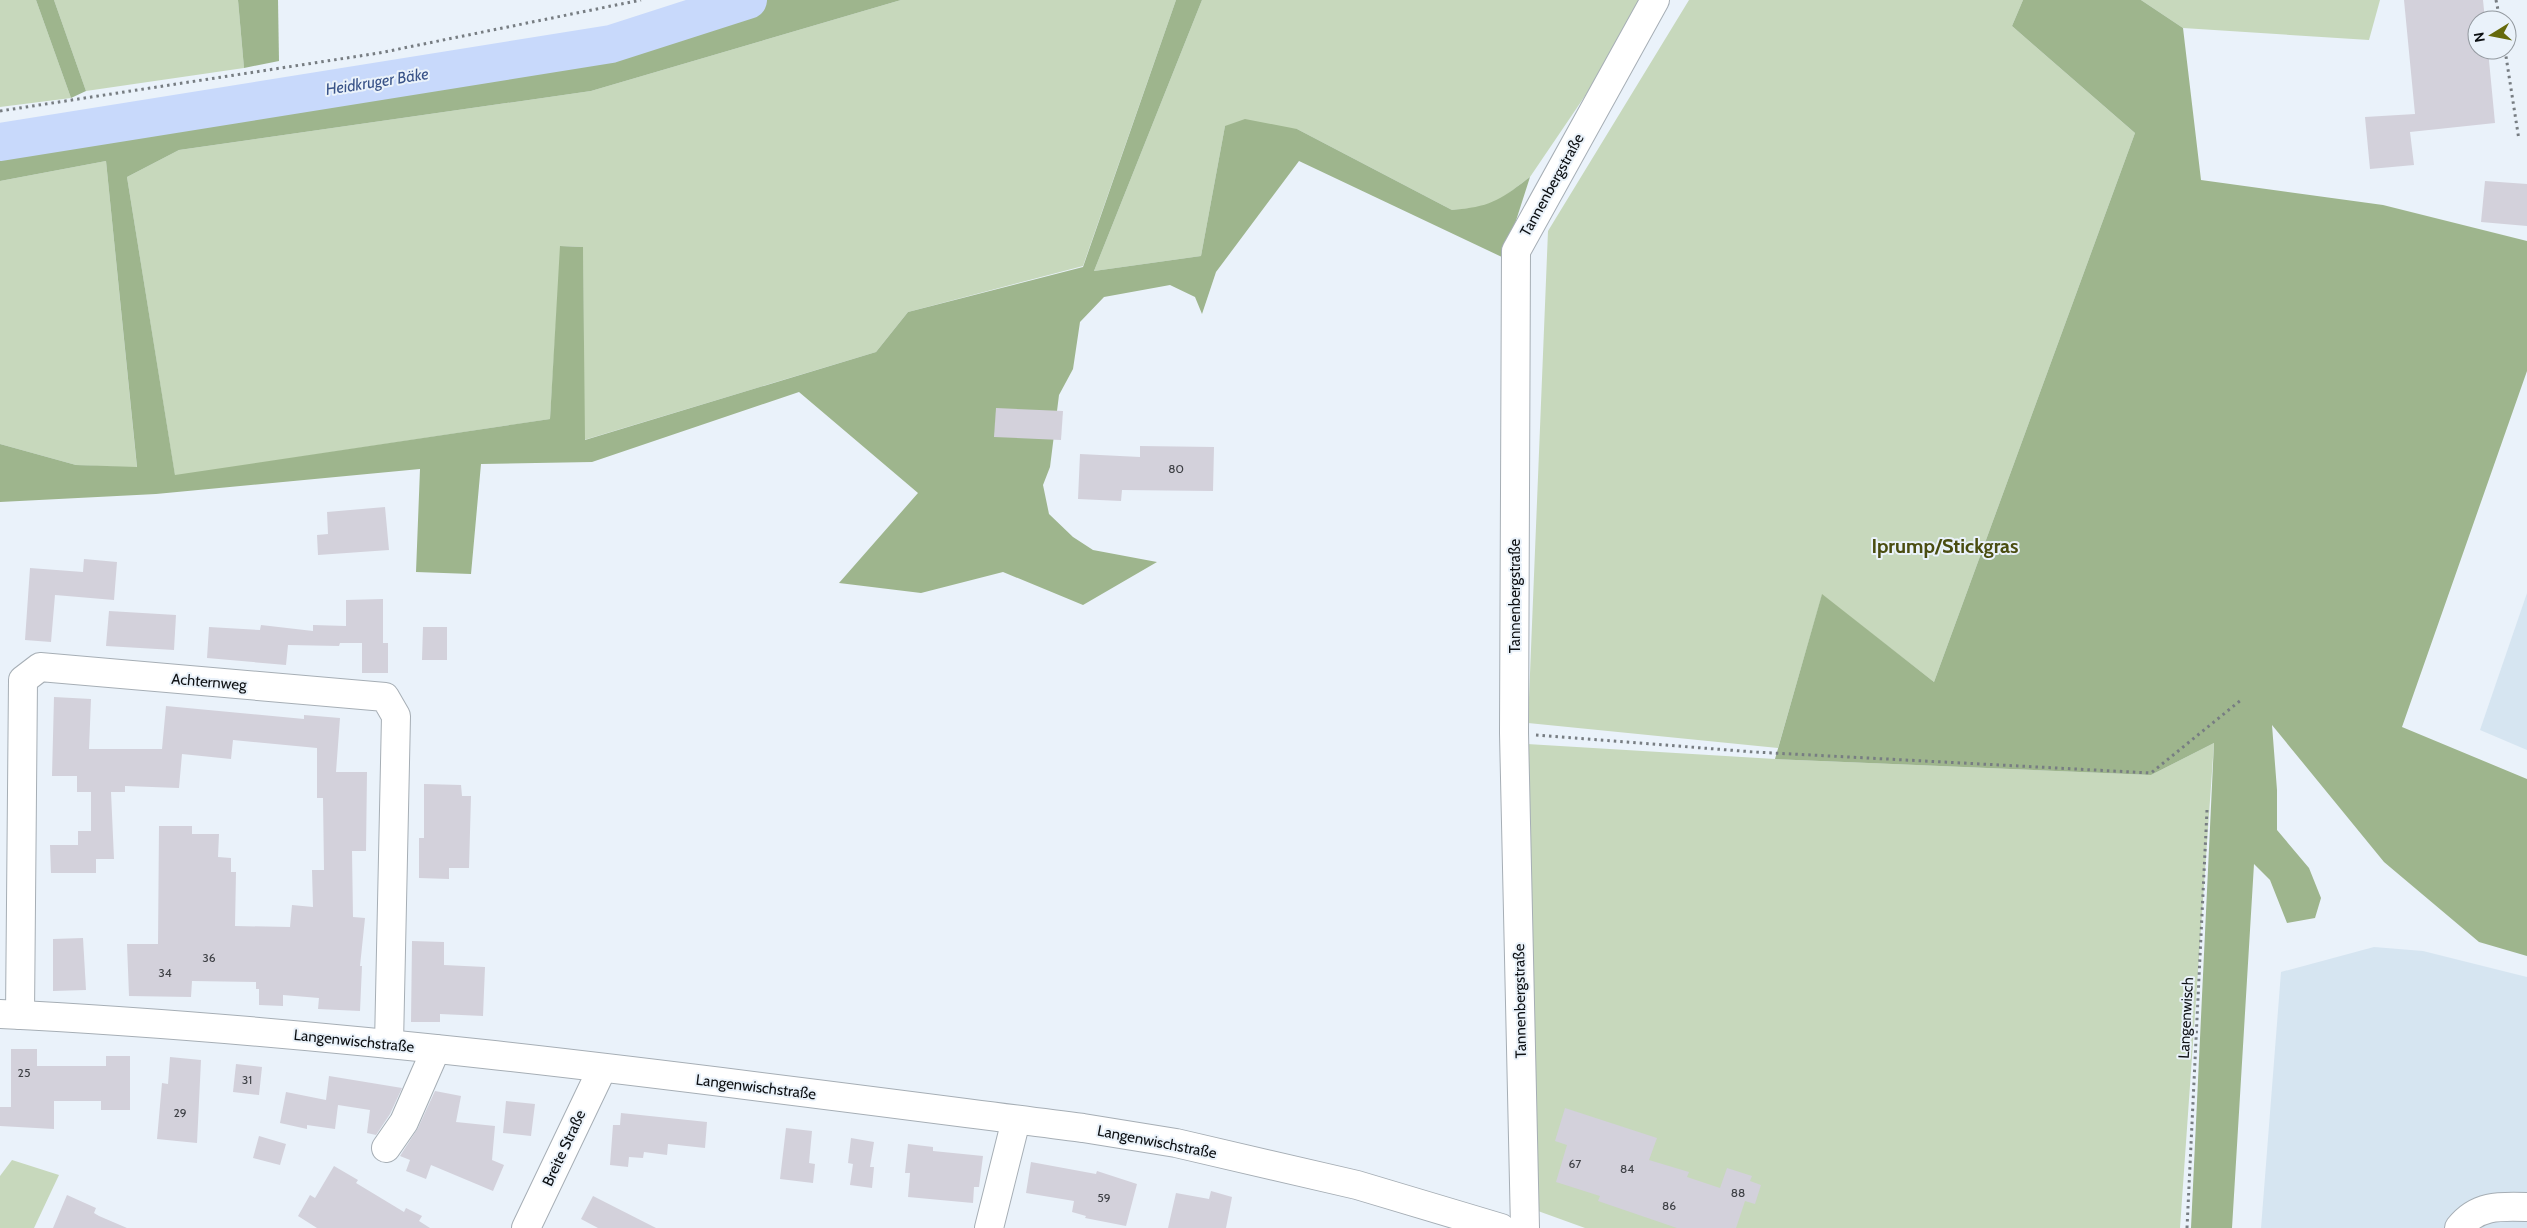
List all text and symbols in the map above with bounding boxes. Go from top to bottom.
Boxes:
north arrow [2467,10,2517,60]
text: N [2469,31,2489,44]
water label: Heidkruger Bäke [324,64,430,99]
street label: Tannenbergstraße [1516,130,1588,239]
house number: 80 [1168,461,1184,476]
district label: Iprump/Stickgras [1871,534,2019,558]
street label: Tannenbergstraße [1506,538,1524,653]
street label: Achternweg [171,670,248,694]
street label: Tannenbergstraße [1510,943,1530,1058]
house number: 36 [202,950,216,965]
house number: 34 [158,965,172,980]
street label: Langenwisch [2175,977,2197,1059]
street label: Langenwischstraße [293,1026,415,1056]
house number: 25 [18,1065,30,1080]
street label: Langenwischstraße [695,1071,817,1103]
house number: 31 [242,1072,252,1087]
house number: 29 [173,1105,187,1120]
street label: Breite Straße [539,1107,590,1189]
street label: Langenwischstraße [1096,1122,1218,1162]
house number: 67 [1569,1156,1581,1171]
house number: 84 [1620,1161,1634,1176]
house number: 88 [1731,1185,1745,1200]
house number: 59 [1097,1190,1111,1205]
house number: 86 [1662,1198,1676,1213]

